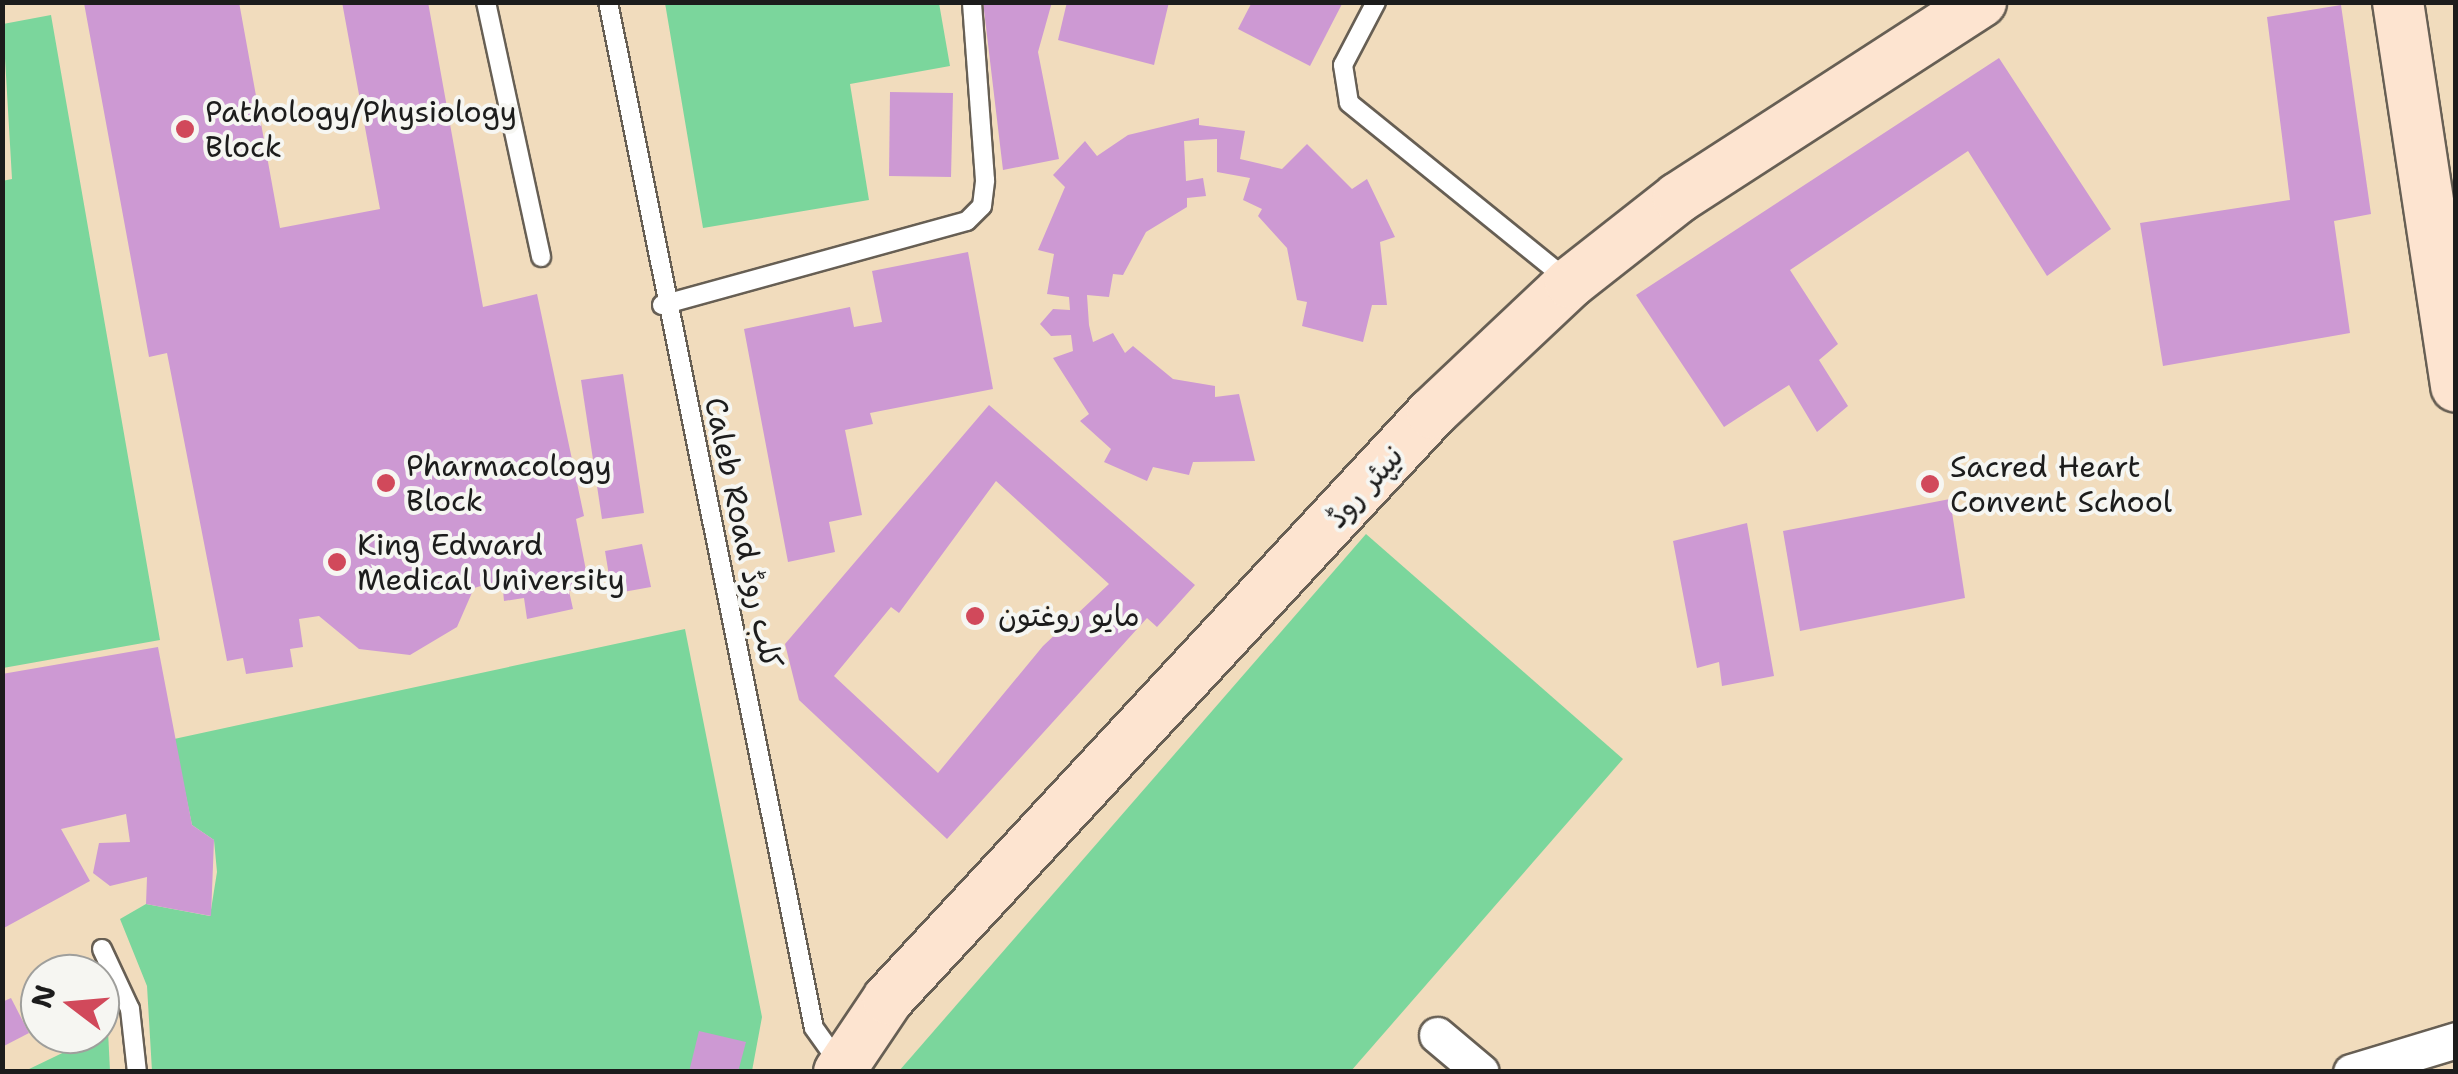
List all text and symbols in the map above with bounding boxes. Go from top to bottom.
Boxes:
place label: Pathology/Physiology Block [205,94,517,164]
marker: Pathology/Physiology Block [174,118,196,140]
street label: Caleb Road کلب روڈ [697,394,789,672]
street label: نیپئر روڈ [1319,438,1411,536]
place label: Pharmacology Block [406,448,612,518]
place label: Sacred Heart Convent School [1950,449,2172,520]
marker: Pharmacology Block [375,472,397,494]
marker: Sacred Heart Convent School [1919,473,1941,495]
place label: King Edward Medical University [357,527,625,598]
marker: King Edward Medical University [326,551,348,573]
place label: مایو روغتون [998,598,1140,634]
marker: مایو روغتون [962,603,988,629]
north arrow [20,954,120,1054]
text: N [22,980,64,1012]

